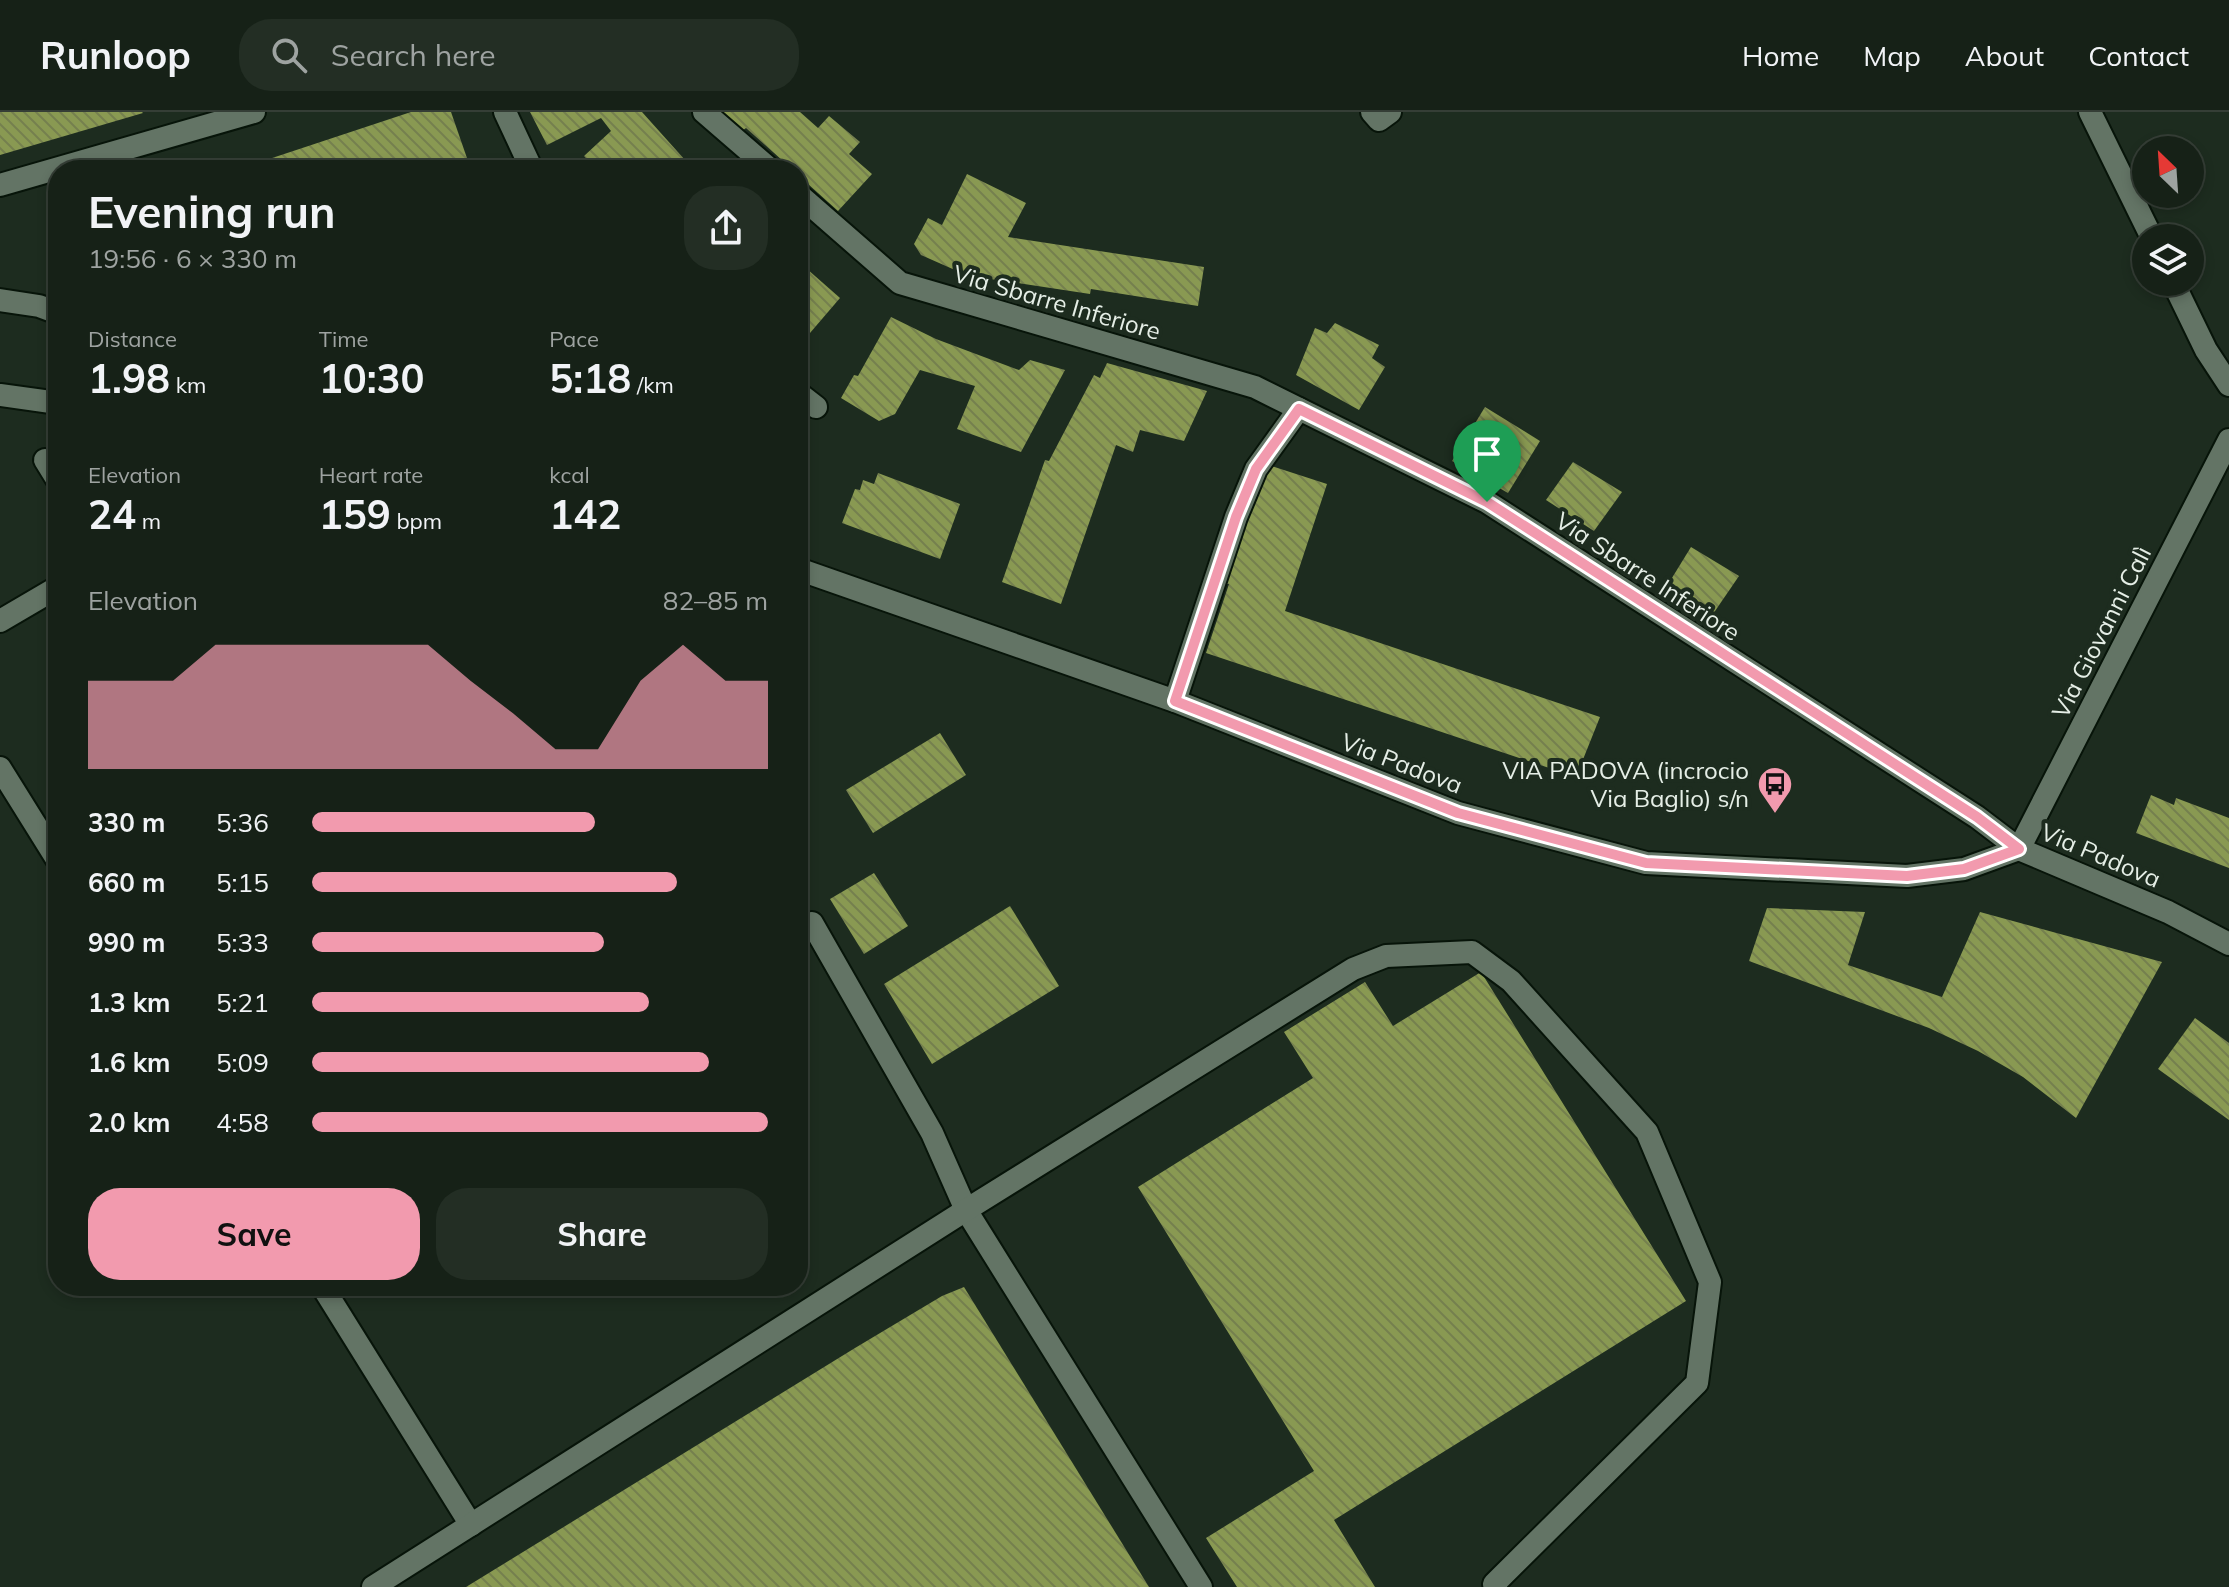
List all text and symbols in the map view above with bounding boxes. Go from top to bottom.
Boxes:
search box [239,19,799,91]
text: Runloop [40,31,191,79]
icon: search [267,33,311,77]
text: Search here [331,36,496,74]
text: Home [1742,38,1819,73]
text: Map [1863,38,1921,73]
text: About [1965,38,2044,73]
text: Contact [2088,38,2189,73]
north arrow [2132,136,2204,208]
map controls [2132,136,2204,296]
text: Evening run [88,184,335,239]
button: share [684,186,768,270]
button: layers [2132,224,2204,296]
text: 19:56 · 6 × 330 m [88,242,297,275]
street label: Via Sbarre Inferiore [950,258,1164,346]
text: Distance [88,325,177,353]
text: Time [319,325,368,353]
text: Pace [549,325,599,353]
text: 1.98 [88,353,170,403]
text: 10:30 [319,353,425,403]
text: 5:18 [549,353,631,403]
text: km [170,371,206,399]
text: /km [631,371,674,399]
pin [1453,420,1521,502]
icon: arrive [1465,432,1509,476]
text: Elevation [88,461,181,489]
text: Heart rate [319,461,423,489]
text: kcal [549,461,590,489]
text: 24 [88,489,136,539]
text: 159 [319,489,391,539]
text: 142 [549,489,621,539]
street label: Via Sbarre Inferiore [1550,505,1746,647]
text: m [136,507,161,535]
text: bpm [391,507,442,535]
street label: Via Giovanni Calì [2045,541,2157,723]
text: Elevation [88,584,198,617]
text: 82–85 m [663,584,768,617]
street label: Via Padova [1337,726,1467,800]
place label: VIA PADOVA (incrocio Via Baglio) s/n [1502,755,1749,813]
bus stop icon: VIA PADOVA (incrocio Via Baglio) s/n [1756,765,1794,815]
text: 330 m [88,806,165,839]
text: 5:36 [216,806,269,839]
street label: Via Padova [2036,816,2166,894]
text: 660 m [88,866,165,899]
text: 5:15 [216,866,269,899]
text: 990 m [88,926,165,959]
text: 5:33 [216,926,269,959]
text: 1.3 km [88,986,171,1019]
text: 5:21 [216,986,269,1019]
text: 1.6 km [88,1046,171,1079]
text: 5:09 [216,1046,269,1079]
text: 2.0 km [88,1106,171,1139]
text: 4:58 [216,1106,269,1139]
button: Save [88,1188,420,1280]
button: Share [436,1188,768,1280]

